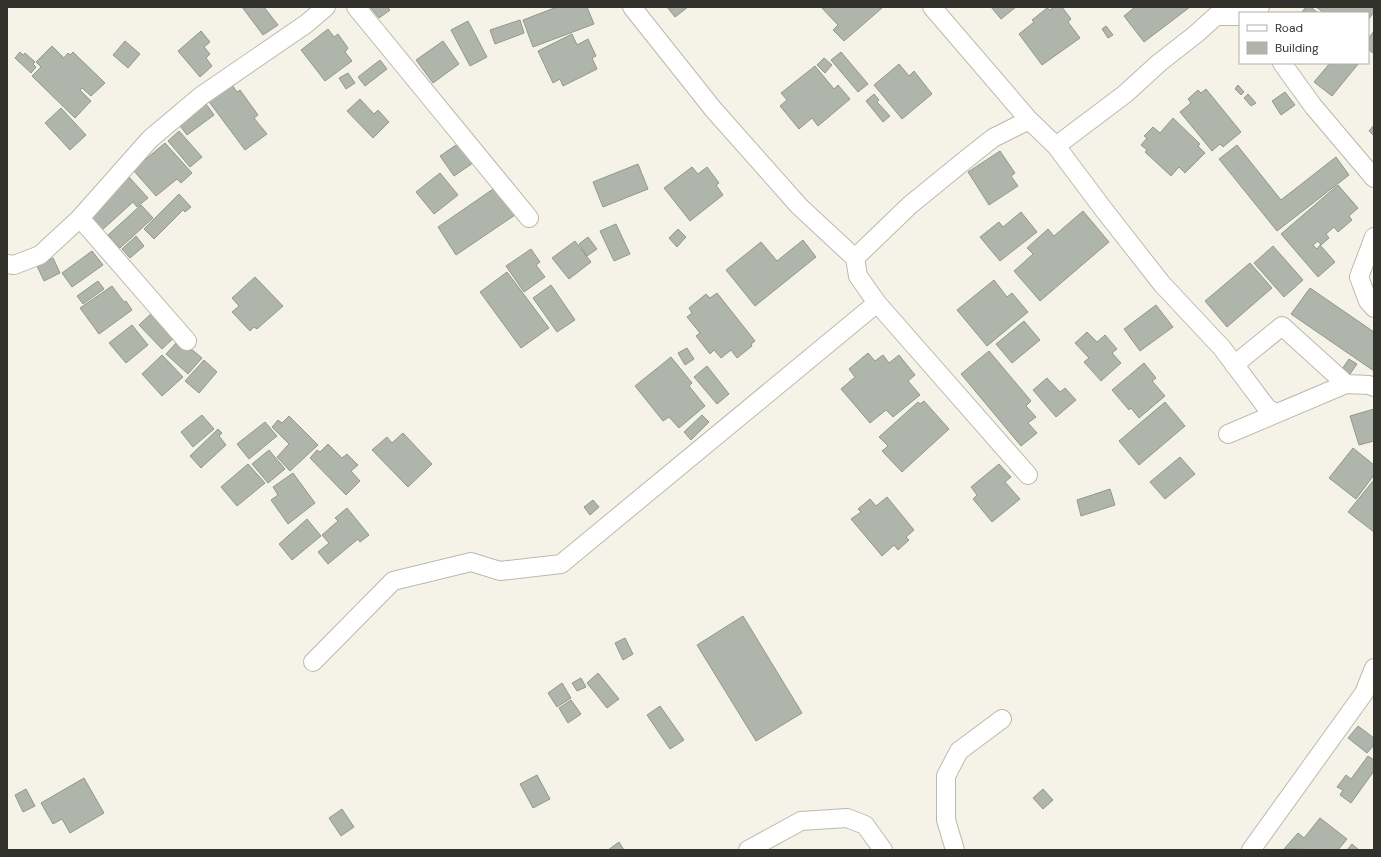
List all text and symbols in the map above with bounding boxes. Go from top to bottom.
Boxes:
legend [1239,12,1369,64]
text: Road [1275,20,1303,36]
text: Building [1275,40,1319,56]

